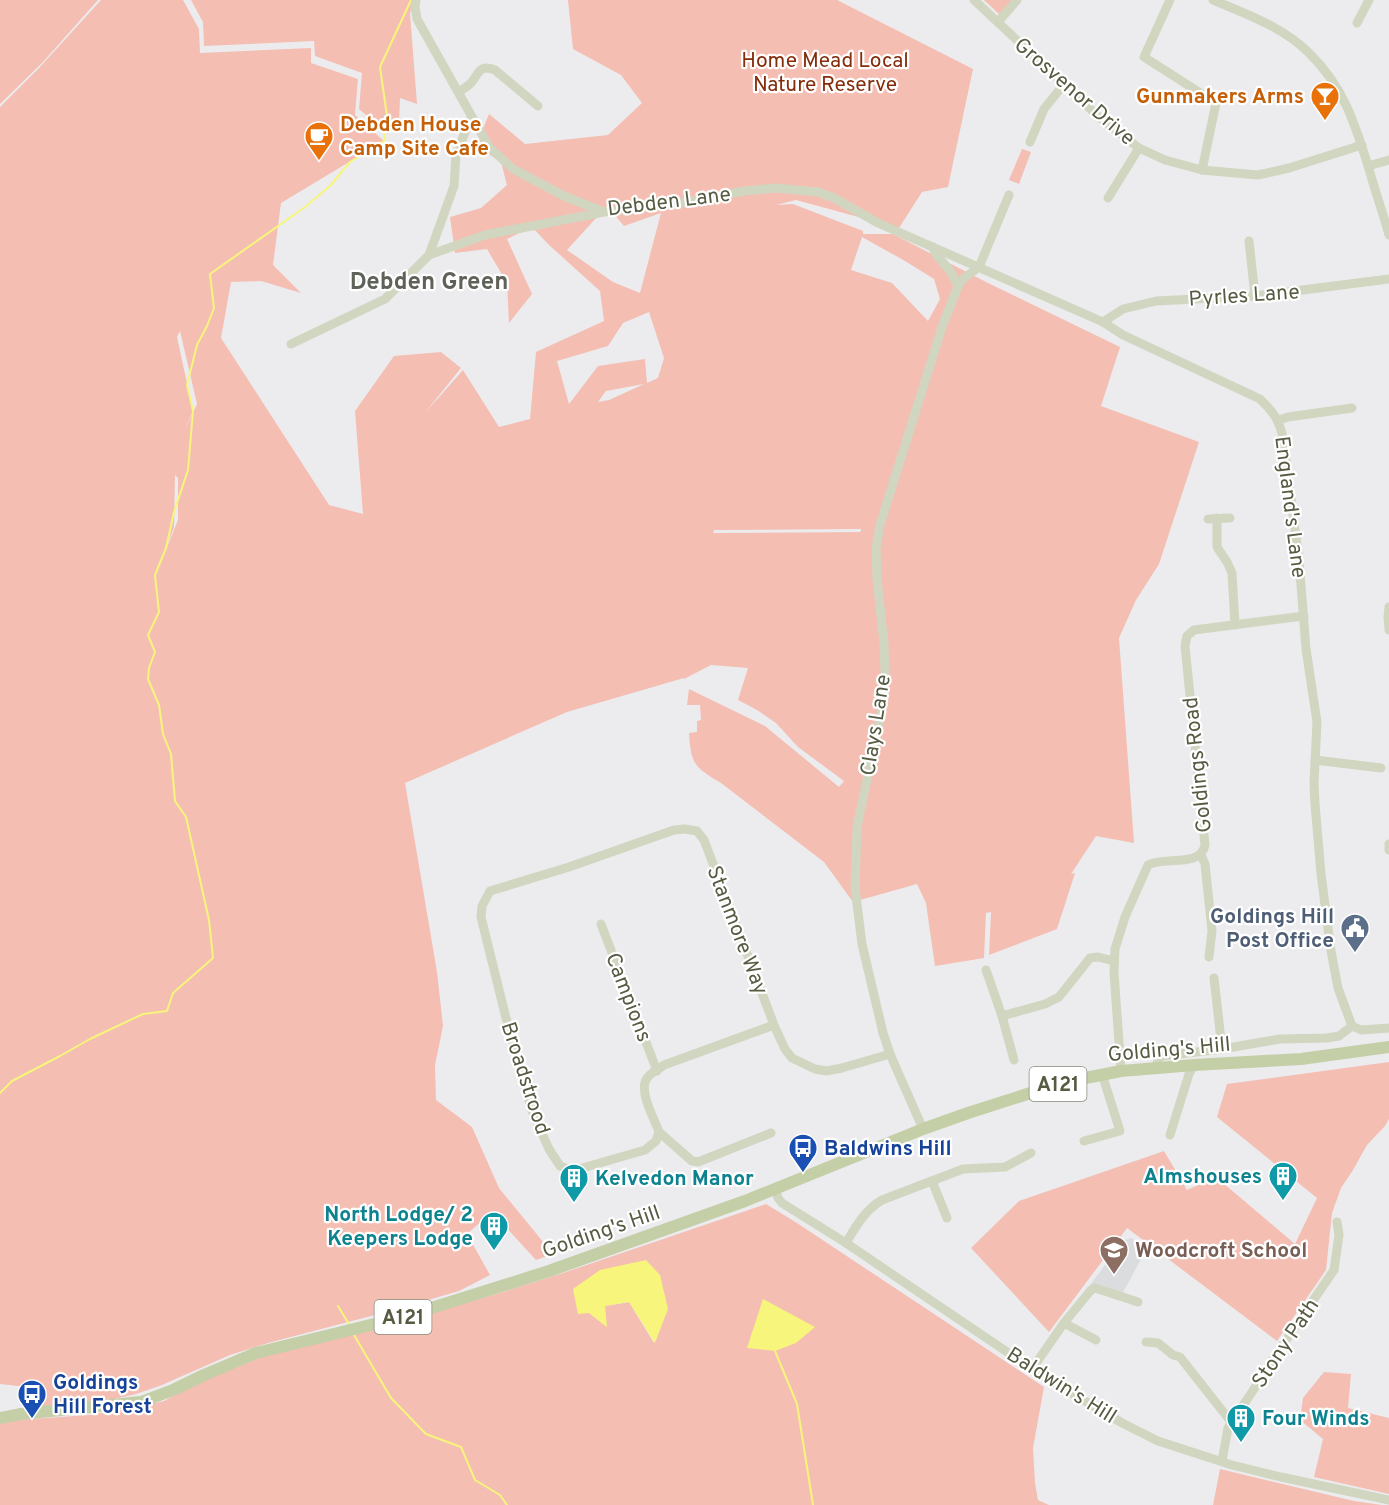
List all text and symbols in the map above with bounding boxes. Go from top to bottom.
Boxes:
street label: Grosvenor Drive [1008,32,1140,152]
park label: Home Mead Local Nature Reserve [741,48,909,99]
bar icon: Gunmakers Arms [1309,80,1341,122]
place label: Gunmakers Arms [1136,84,1304,111]
place label: Debden House Camp Site Cafe [340,112,489,163]
cafe icon: Debden House Camp Site Cafe [303,120,335,162]
street label: Debden Lane [606,182,732,223]
district label: Debden Green [350,268,508,298]
street label: Pyrles Lane [1188,279,1300,314]
street label: England's Lane [1267,435,1312,580]
street label: Clays Lane [855,673,898,778]
street label: Goldings Road [1178,696,1219,834]
street label: Stanmore Way [700,862,774,999]
place label: Goldings Hill Post Office [1210,904,1334,955]
public building icon: Goldings Hill Post Office [1339,912,1371,954]
street label: Campions [598,949,657,1046]
street label: Broadstrood [494,1019,555,1138]
street label: Golding's Hill [1107,1032,1232,1069]
road number: A121 [1030,1067,1086,1101]
bus stop icon: Baldwins Hill [787,1132,819,1174]
place label: Baldwins Hill [824,1136,952,1163]
building icon: Almshouses [1267,1160,1299,1202]
building icon: Kelvedon Manor [558,1162,590,1204]
place label: Almshouses [1143,1164,1262,1191]
place label: Kelvedon Manor [595,1166,754,1193]
street label: Golding's Hill [539,1200,664,1265]
place label: North Lodge/ 2 Keepers Lodge [324,1202,473,1253]
building icon: North Lodge/ 2 Keepers Lodge [478,1210,510,1252]
school or university icon: Woodcroft School [1098,1234,1130,1276]
place label: Woodcroft School [1135,1238,1307,1265]
street label: Stony Path [1246,1294,1326,1394]
road number: A121 [374,1300,432,1334]
street label: Baldwin's Hill [1001,1342,1121,1431]
place label: Goldings Hill Forest [53,1370,152,1421]
bus stop icon: Goldings Hill Forest [16,1378,48,1420]
building icon: Four Winds [1225,1402,1257,1444]
place label: Four Winds [1262,1406,1370,1433]

